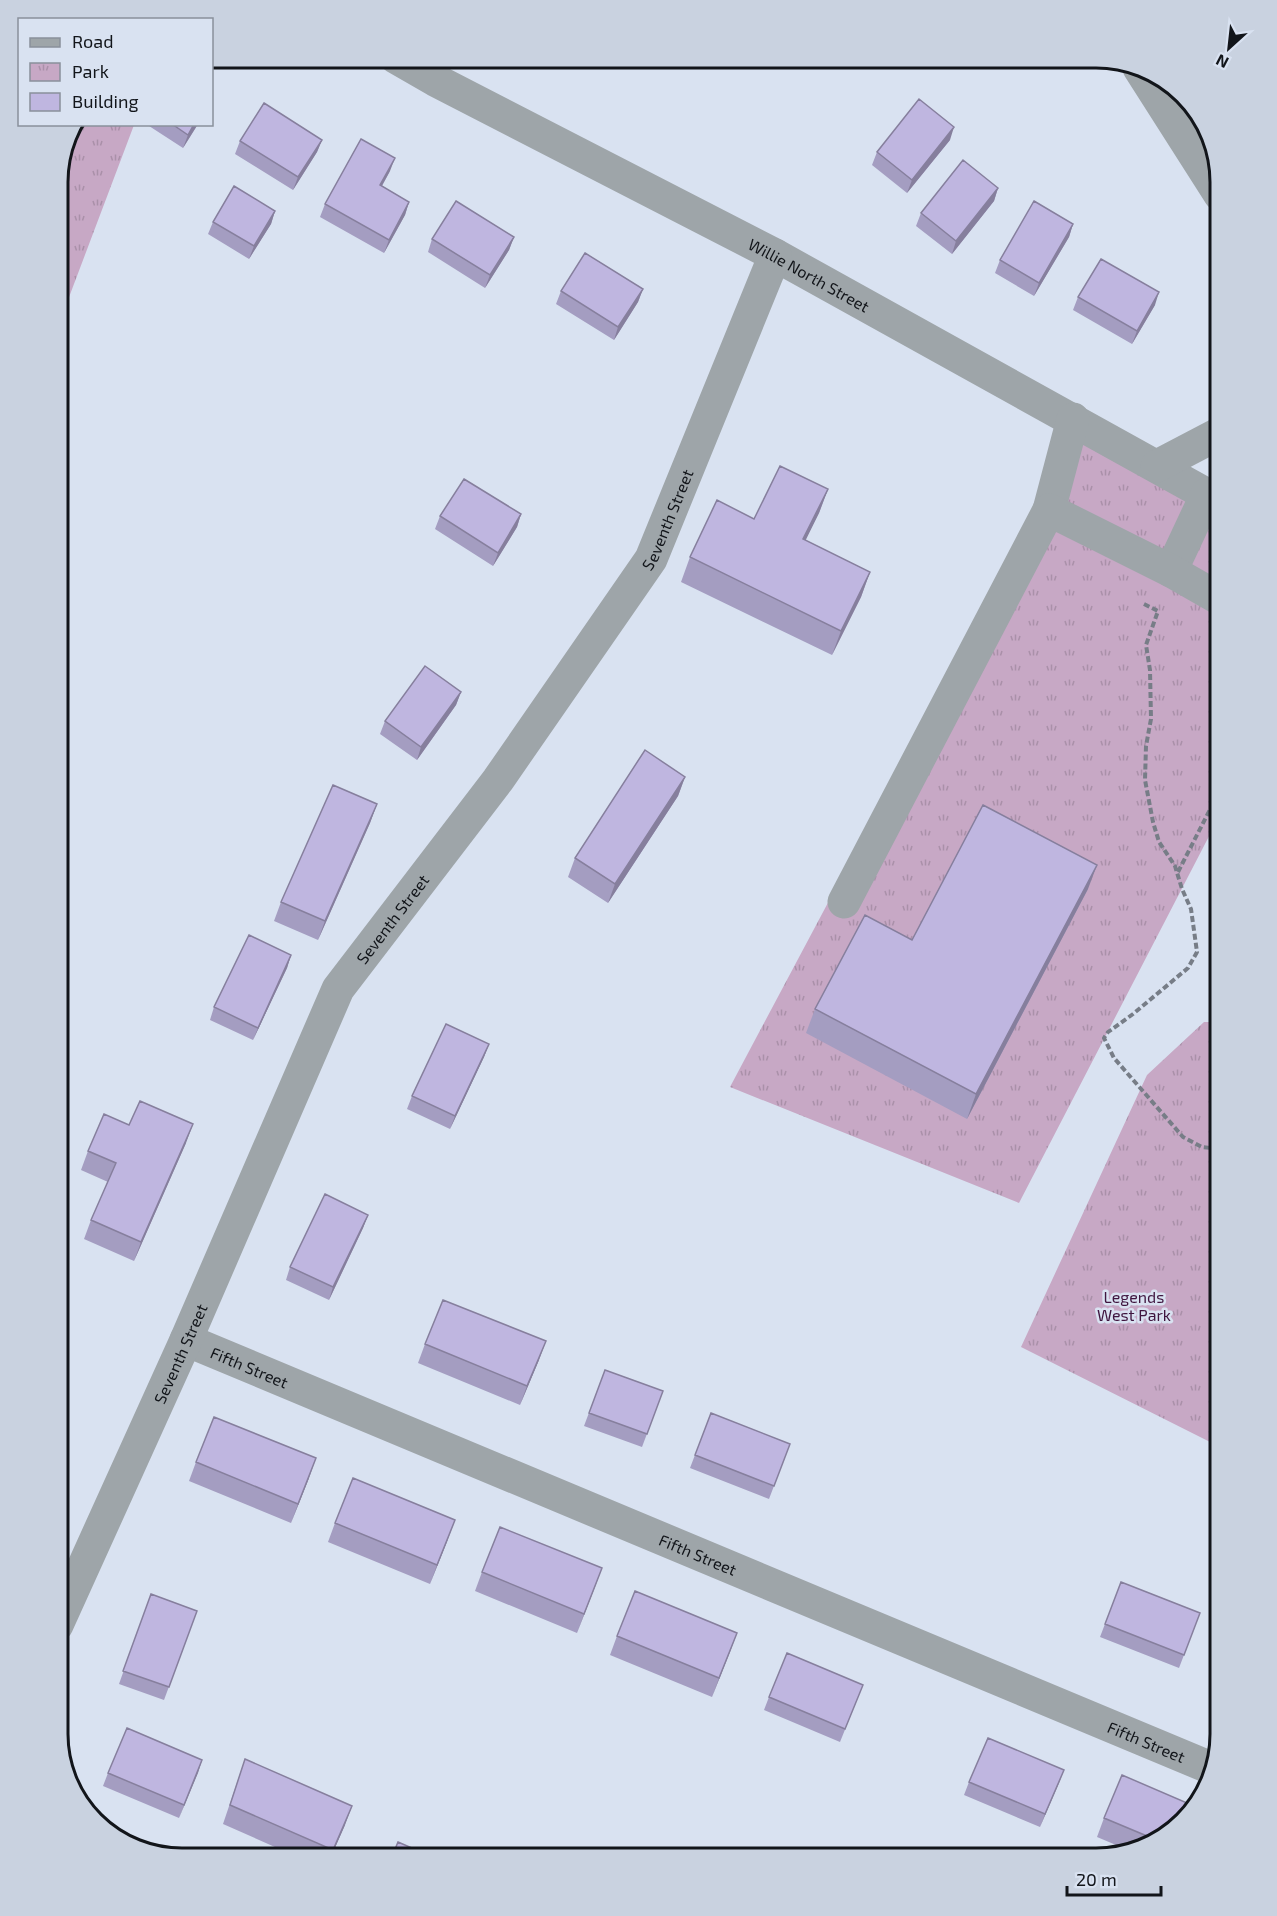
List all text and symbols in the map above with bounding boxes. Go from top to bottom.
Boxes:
legend [18,18,213,126]
north arrow [1199,18,1259,78]
text: Road [72,30,113,52]
text: N [1212,51,1231,73]
text: Park [72,60,109,82]
text: Building [72,90,139,112]
street label: Willie North Street [746,234,873,315]
street label: Seventh Street [637,466,696,573]
street label: Seventh Street [352,870,432,967]
park label: Legends West Park [1097,1287,1171,1324]
street label: Seventh Street [149,1301,210,1406]
street label: Fifth Street [208,1342,291,1391]
street label: Fifth Street [657,1529,740,1578]
street label: Fifth Street [1105,1717,1188,1766]
scale bar [1067,1859,1162,1897]
text: 20 m [1076,1868,1117,1890]

